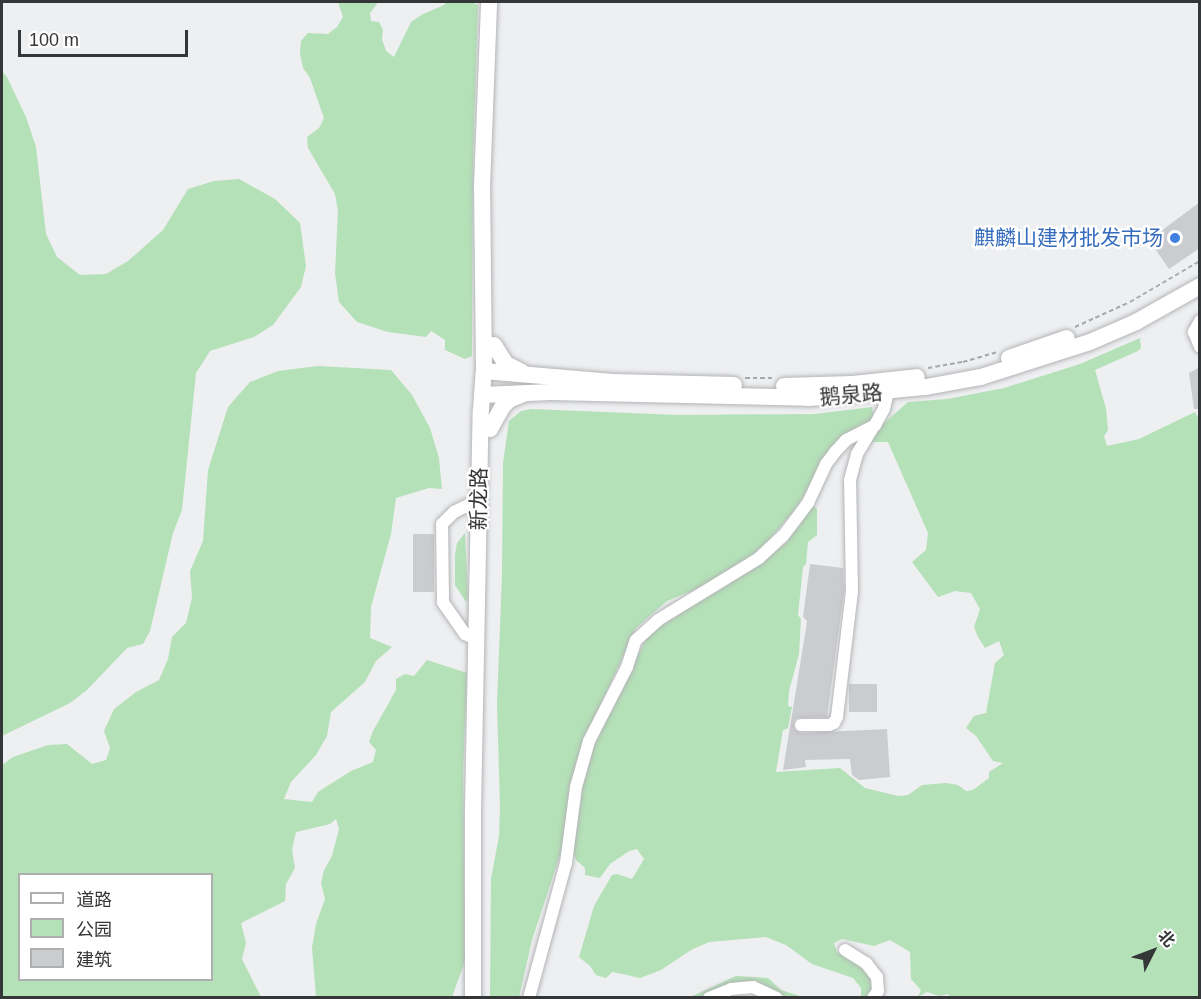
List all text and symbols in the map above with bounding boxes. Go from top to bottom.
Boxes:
scale bar [21,18,190,56]
text: 100 m [29,30,79,50]
place label: 麒麟山建材批发市场 [974,225,1163,251]
marker: 麒麟山建材批发市场 [1168,231,1182,245]
street label: 鹅泉路 [819,380,883,410]
street label: 新龙路 [466,467,492,531]
legend [18,873,213,981]
text: 道路 [76,890,112,910]
text: 公园 [76,920,112,940]
north arrow [1123,921,1183,981]
text: 北 [1155,927,1178,950]
text: 建筑 [76,950,112,970]

